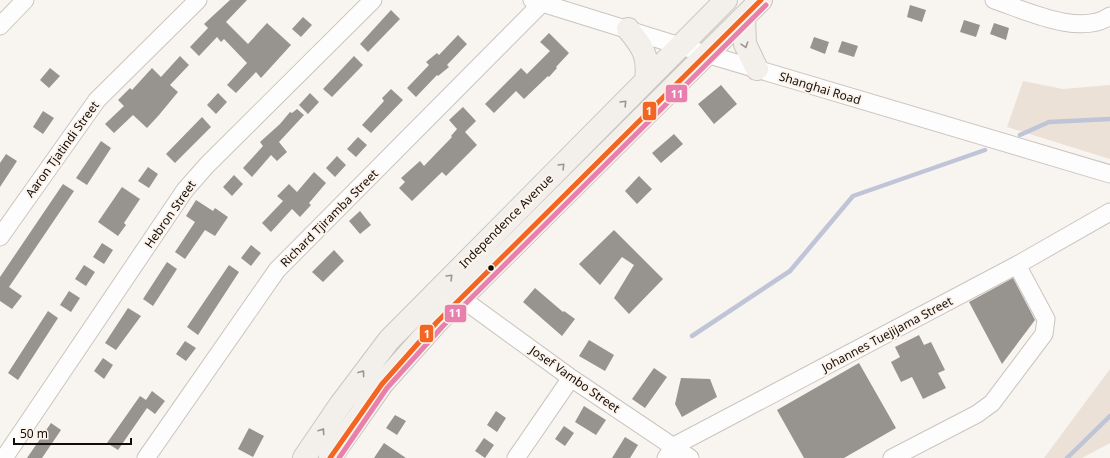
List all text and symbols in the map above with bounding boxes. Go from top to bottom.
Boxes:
one-way arrow [740,41,749,48]
street label: Shanghai Road [777,67,863,109]
line badge: 11 [665,84,688,103]
text: 11 [671,86,683,101]
street label: Aaron Tjatindi Street [21,97,103,201]
one-way arrow [619,100,627,108]
line badge: 1 [642,101,657,121]
text: 1 [646,103,652,118]
one-way arrow [557,163,565,171]
street label: Richard Tjiramba Street [276,165,382,271]
street label: Independence Avenue [455,170,557,272]
street label: Hebron Street [140,176,200,251]
unlabelled marker [486,263,496,273]
one-way arrow [445,274,453,282]
street label: Johannes Tuejijama Street [818,292,956,376]
line badge: 11 [444,304,467,323]
text: 11 [449,305,461,320]
line badge: 1 [419,324,434,343]
text: 1 [424,326,430,341]
street label: Josef Vambo Street [526,341,624,417]
one-way arrow [358,371,365,378]
scale bar [14,420,131,446]
text: 50 m [20,425,48,442]
one-way arrow [317,429,324,436]

